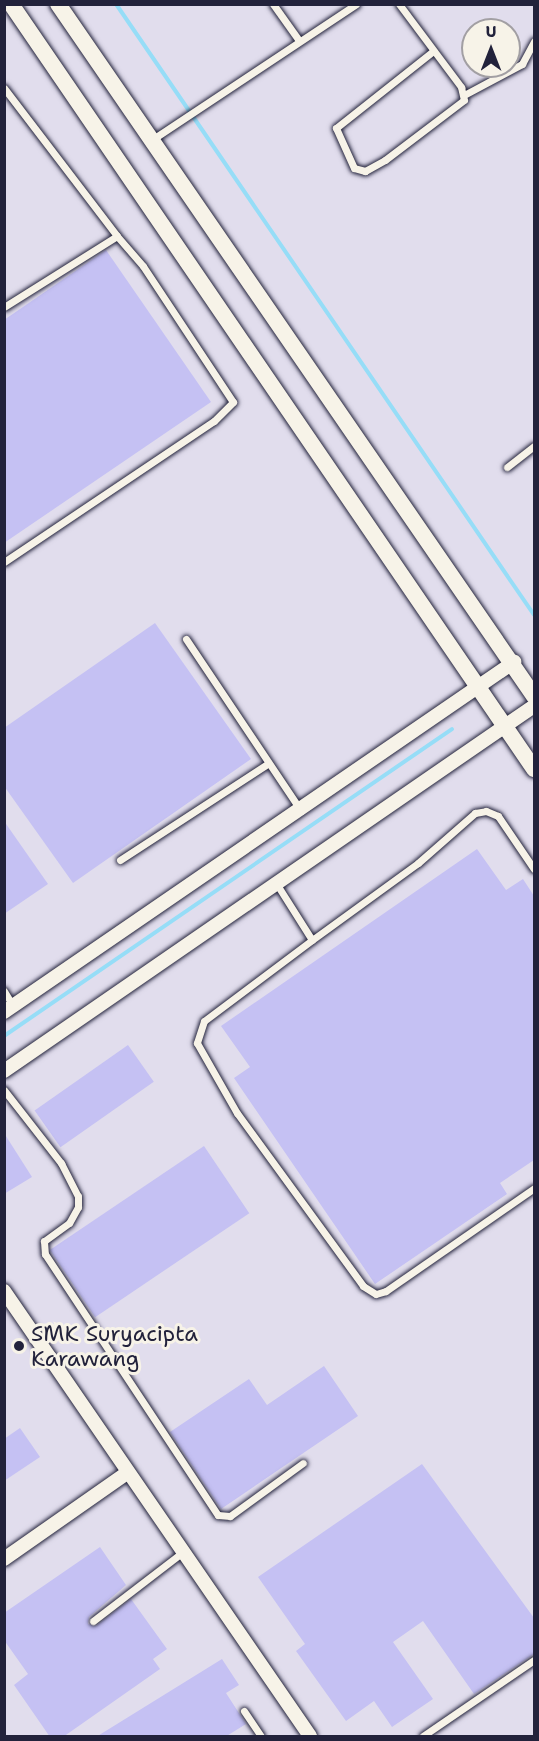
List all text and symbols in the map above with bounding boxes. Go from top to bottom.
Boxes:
north arrow [461,18,521,78]
text: U [486,21,496,42]
place label: SMK Suryacipta Karawang [31,1320,198,1372]
marker: SMK Suryacipta Karawang [12,1339,26,1353]

